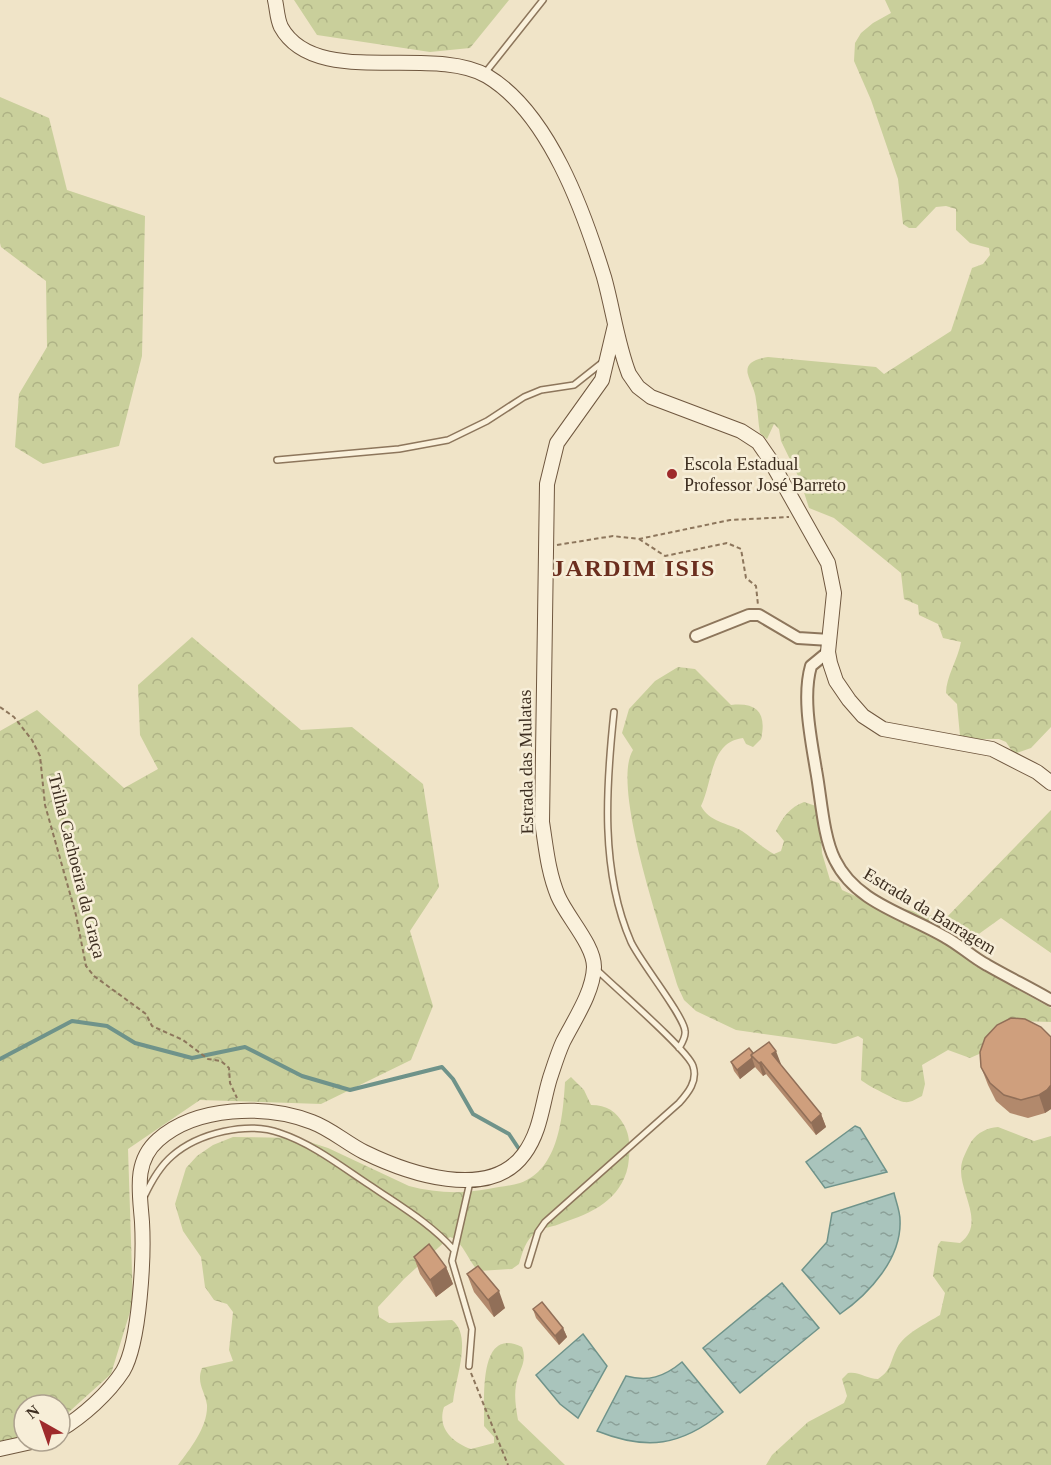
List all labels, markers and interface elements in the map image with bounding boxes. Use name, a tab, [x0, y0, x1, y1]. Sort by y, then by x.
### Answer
place label: Escola Estadual Professor José Barreto	[684, 454, 846, 495]
marker: Escola Estadual Professor José Barreto	[665, 467, 679, 481]
district label: JARDIM ISIS	[552, 555, 716, 581]
street label: Estrada das Mulatas	[515, 689, 537, 835]
street label: Trilha Cachoeira da Graça	[44, 772, 110, 960]
street label: Estrada da Barragem	[860, 864, 1000, 958]
north arrow	[12, 1393, 72, 1453]
text: N	[23, 1401, 43, 1422]

